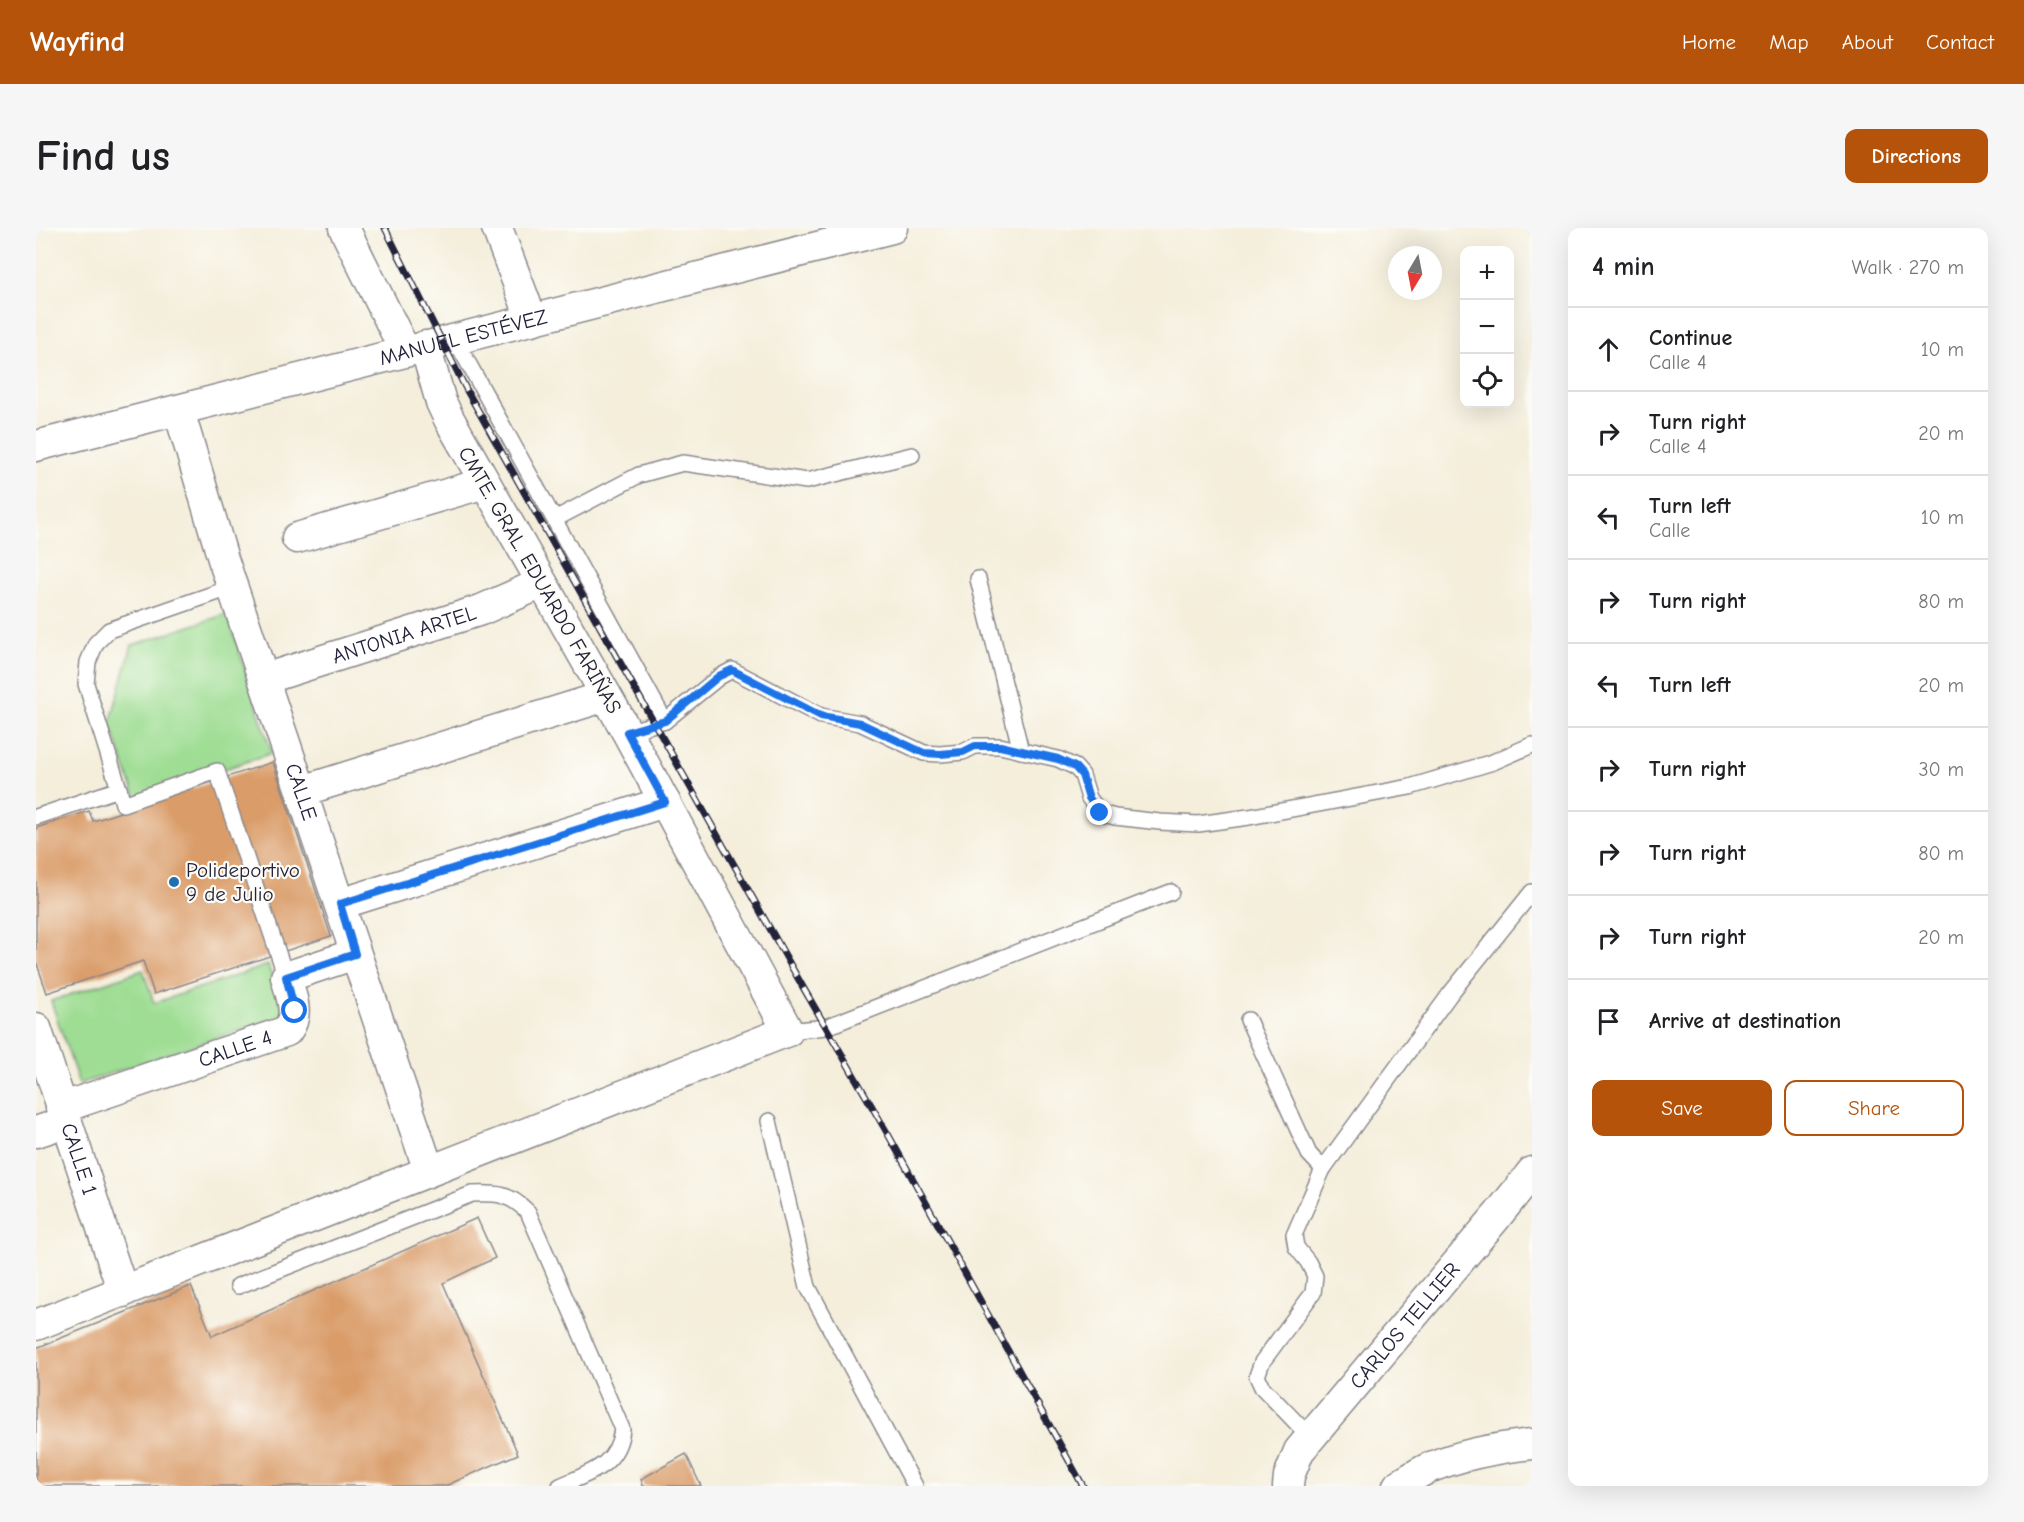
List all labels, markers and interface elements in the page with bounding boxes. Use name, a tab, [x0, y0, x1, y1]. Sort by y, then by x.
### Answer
text: Wayfind	[30, 26, 125, 58]
text: Home	[1682, 30, 1736, 54]
text: Map	[1769, 30, 1809, 54]
text: About	[1842, 30, 1893, 54]
text: Contact	[1926, 30, 1994, 54]
button: Directions	[1845, 129, 1988, 183]
text: Find us	[36, 132, 170, 181]
north arrow	[1388, 246, 1442, 300]
map controls	[1460, 246, 1514, 408]
button: +	[1460, 246, 1514, 300]
text: 4 min	[1592, 252, 1655, 282]
text: Walk · 270 m	[1851, 256, 1964, 279]
button: −	[1460, 300, 1514, 354]
street label: MANUEL ESTÉVEZ	[377, 304, 550, 370]
text: Continue	[1649, 325, 1732, 351]
icon: ahead	[1592, 333, 1625, 366]
text: 10 m	[1921, 338, 1964, 361]
text: Calle 4	[1649, 351, 1707, 374]
button: locate	[1460, 354, 1514, 408]
text: Turn right	[1649, 409, 1746, 435]
icon: right	[1592, 417, 1625, 450]
text: 20 m	[1918, 422, 1964, 445]
text: Calle 4	[1649, 435, 1707, 458]
street label: CMTE. GRAL. EDUARDO FARIÑAS	[453, 442, 627, 718]
text: Turn left	[1649, 493, 1731, 519]
icon: left	[1592, 501, 1625, 534]
text: 10 m	[1921, 506, 1964, 529]
text: Calle	[1649, 519, 1690, 542]
icon: right	[1592, 585, 1625, 618]
text: Turn right	[1649, 588, 1746, 614]
text: 80 m	[1918, 590, 1964, 613]
street label: ANTONIA ARTEL	[329, 600, 479, 669]
icon: left	[1592, 669, 1625, 702]
text: Turn left	[1649, 672, 1731, 698]
text: 20 m	[1918, 674, 1964, 697]
icon: right	[1592, 753, 1625, 786]
text: Turn right	[1649, 756, 1746, 782]
text: 30 m	[1918, 758, 1964, 781]
street label: CALLE	[281, 760, 322, 823]
route end	[1086, 799, 1112, 825]
icon: right	[1592, 837, 1625, 870]
text: Turn right	[1649, 840, 1746, 866]
text: 80 m	[1918, 842, 1964, 865]
place label: Polideportivo 9 de Julio	[186, 858, 300, 906]
marker: Polideportivo 9 de Julio	[167, 875, 181, 889]
icon: right	[1592, 921, 1625, 954]
text: Turn right	[1649, 924, 1746, 950]
text: 20 m	[1918, 926, 1964, 949]
route start	[281, 997, 307, 1023]
icon: arrive	[1592, 1005, 1625, 1038]
text: Arrive at destination	[1649, 1008, 1841, 1034]
street label: CALLE 4	[195, 1025, 275, 1072]
button: Save	[1592, 1080, 1772, 1136]
button: Share	[1784, 1080, 1964, 1136]
street label: CALLE 1	[56, 1120, 102, 1198]
street label: CARLOS TELLIER	[1345, 1258, 1465, 1394]

